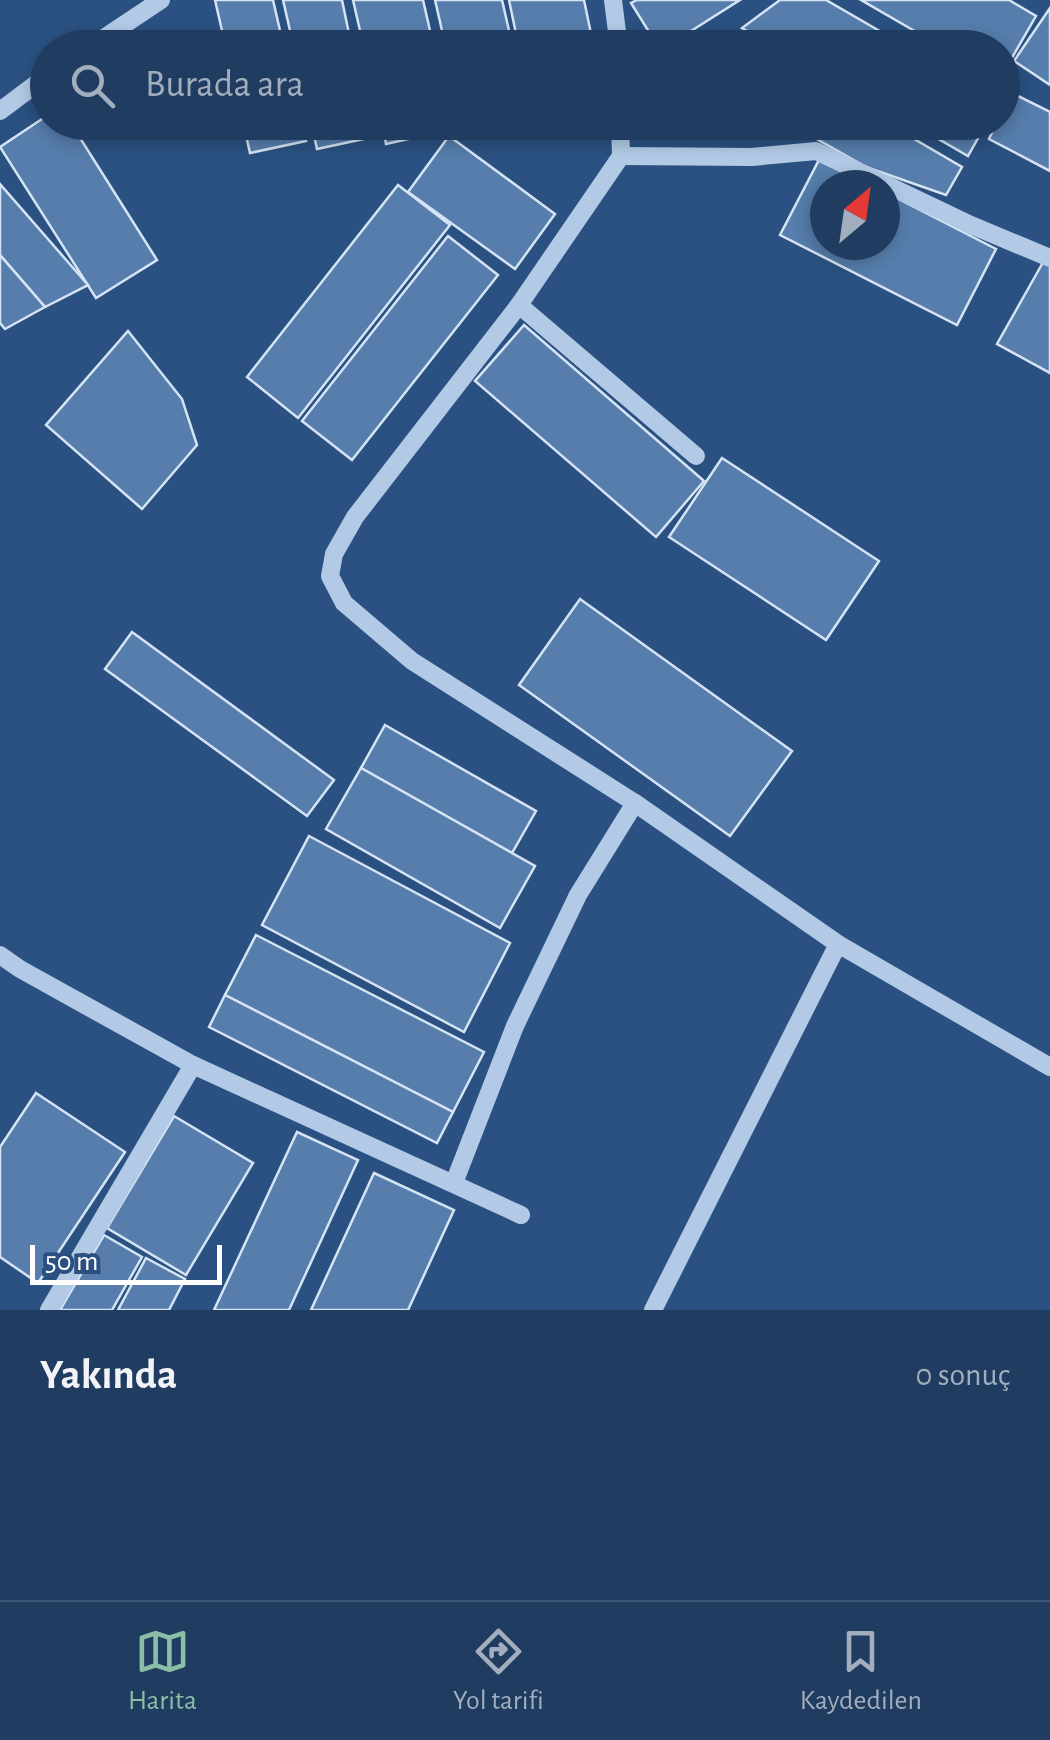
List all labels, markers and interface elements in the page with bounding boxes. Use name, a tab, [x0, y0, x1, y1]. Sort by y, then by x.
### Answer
search box	[30, 30, 1020, 140]
icon: search	[65, 58, 120, 113]
text: Burada ara	[145, 66, 304, 104]
north arrow	[810, 170, 900, 260]
scale bar	[30, 1240, 222, 1284]
text: 50 m	[45, 1248, 99, 1276]
text: Yakında	[40, 1354, 177, 1396]
text: 0 sonuç	[915, 1359, 1010, 1391]
tab: Harita	[128, 1624, 197, 1718]
tab: Yol tarifi	[453, 1624, 544, 1718]
tab: Kaydedilen	[800, 1624, 922, 1718]

